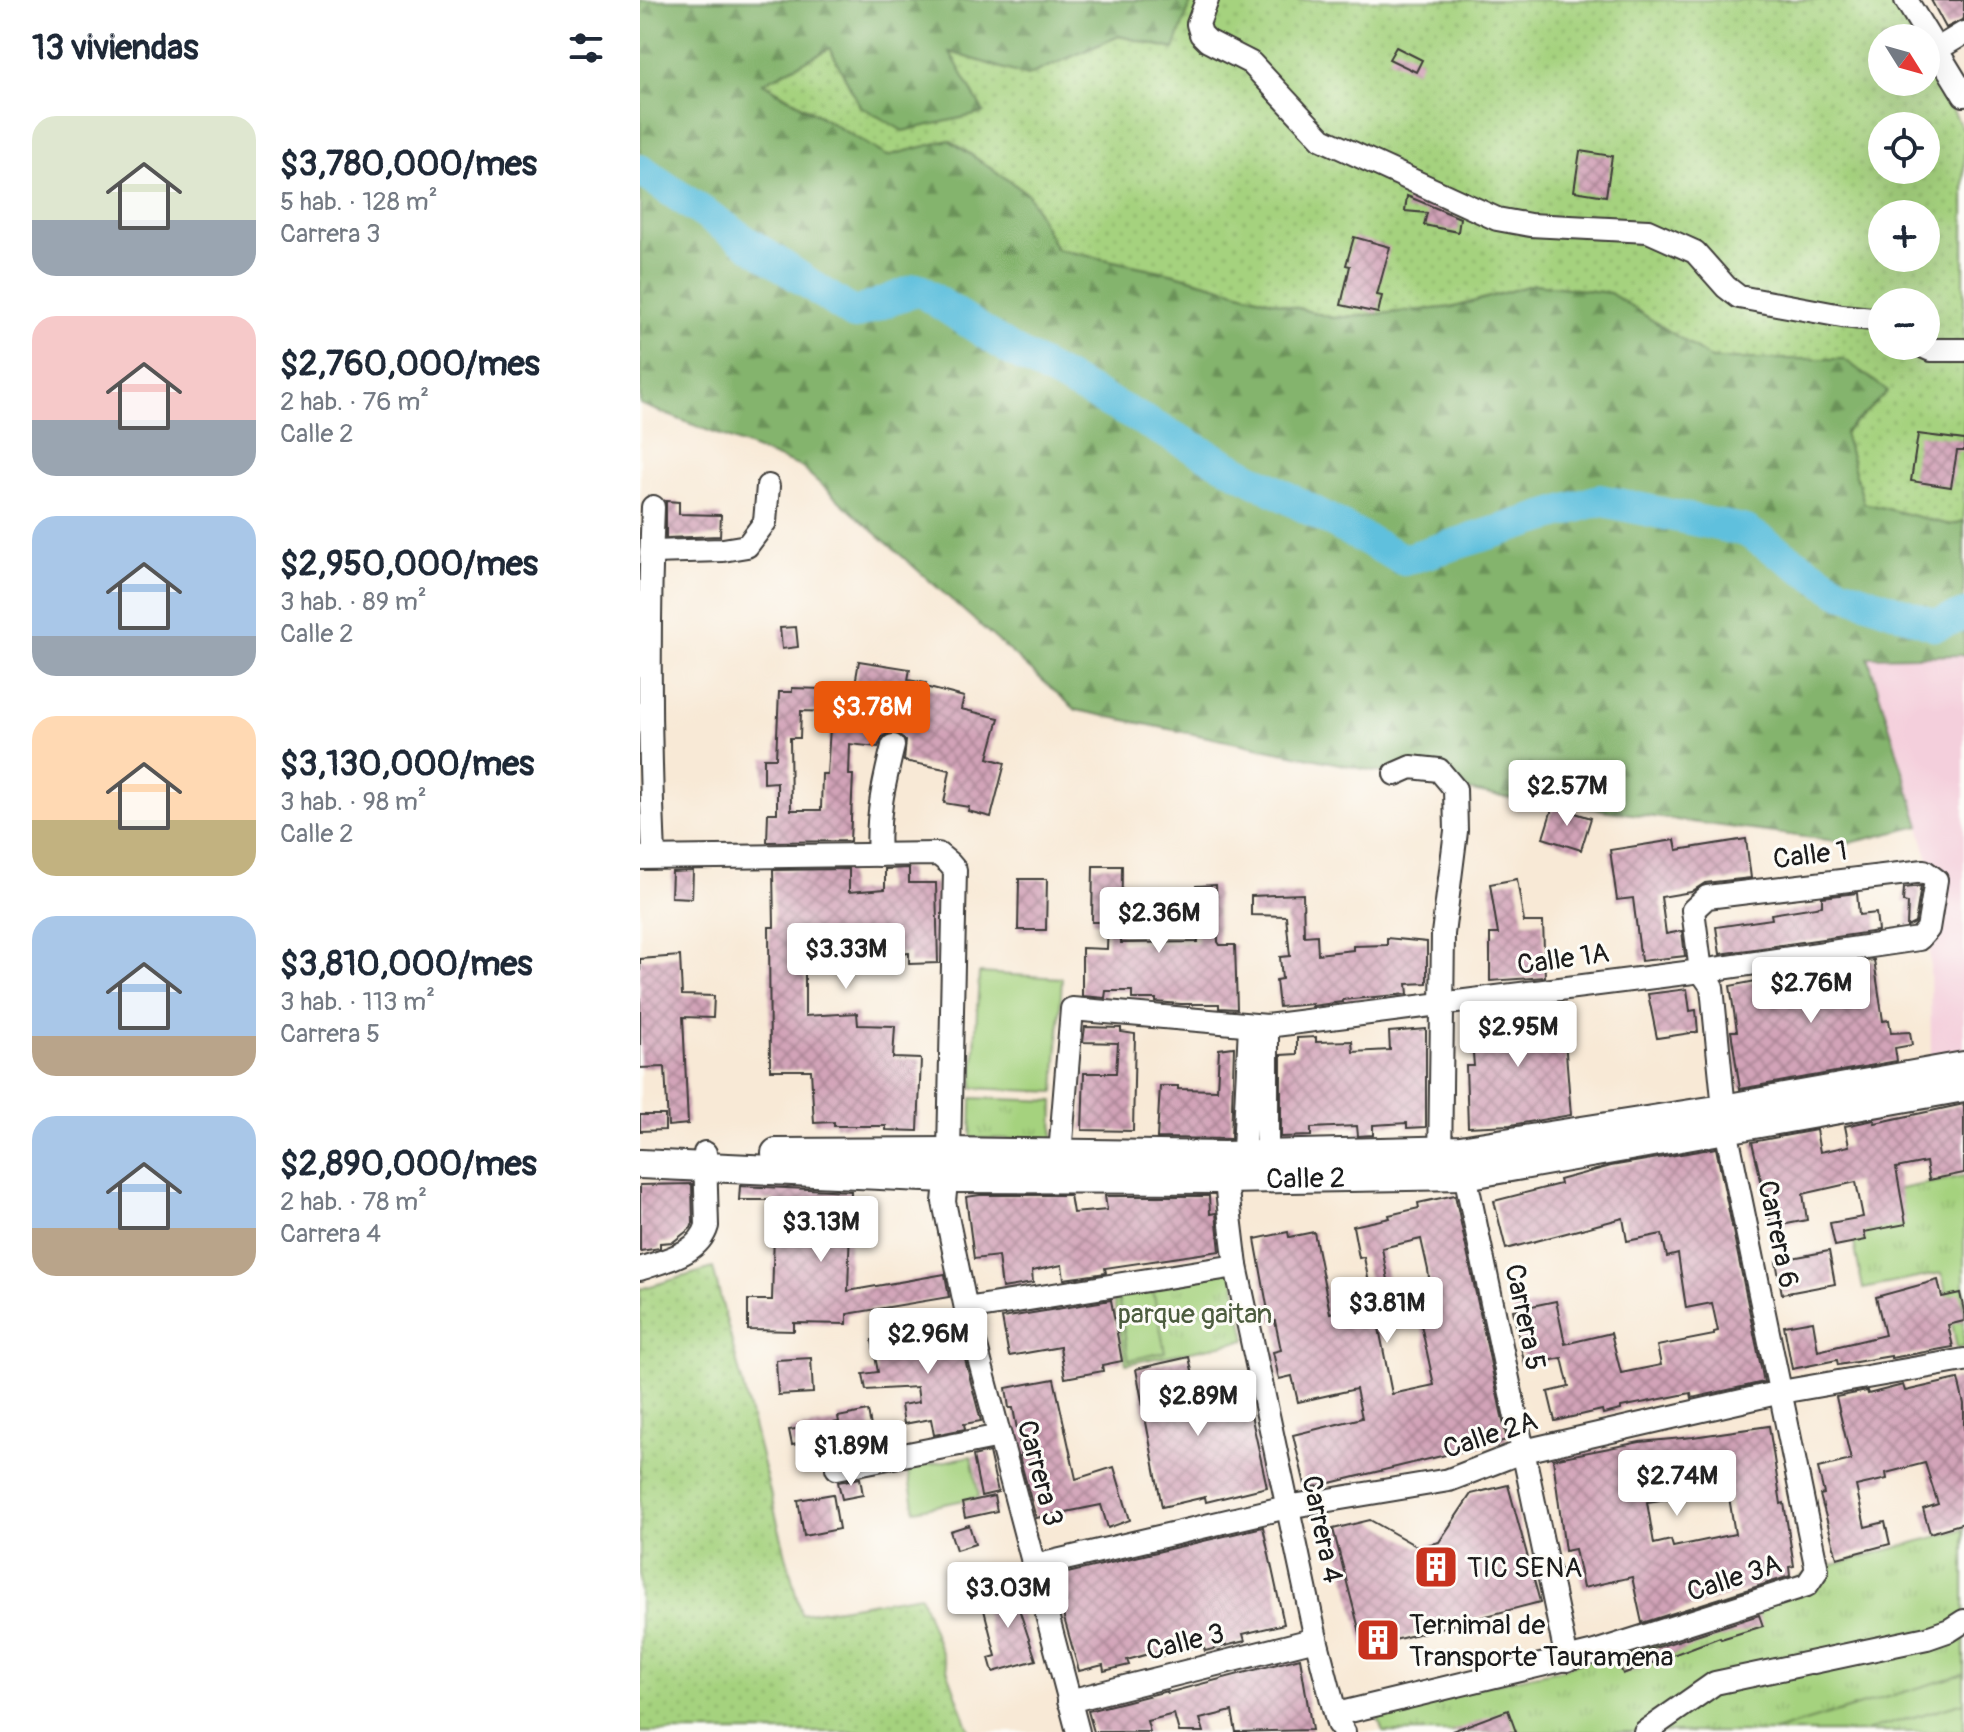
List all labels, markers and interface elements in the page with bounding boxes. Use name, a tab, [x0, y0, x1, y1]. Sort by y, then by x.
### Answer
north arrow	[1868, 24, 1940, 96]
map controls	[1868, 24, 1940, 360]
icon: filters	[564, 26, 608, 70]
text: 13 viviendas	[32, 27, 198, 70]
button: locate	[1868, 112, 1940, 184]
text: $3,780,000/mes	[280, 143, 537, 186]
icon: home	[96, 148, 192, 244]
text: 5 hab. · 128 m²	[280, 186, 438, 218]
button: +	[1868, 200, 1940, 272]
text: Carrera 3	[280, 218, 381, 250]
button: −	[1868, 288, 1940, 360]
text: $2,760,000/mes	[280, 343, 540, 386]
icon: home	[96, 348, 192, 444]
text: 2 hab. · 76 m²	[280, 386, 429, 418]
text: Calle 2	[280, 418, 354, 450]
text: $2,950,000/mes	[280, 543, 538, 586]
icon: home	[96, 548, 192, 644]
text: 3 hab. · 89 m²	[280, 586, 427, 618]
text: Calle 2	[280, 618, 354, 650]
pin: $3.78M	[807, 681, 937, 749]
text: $3.78M	[832, 691, 912, 723]
text: $3,130,000/mes	[280, 743, 534, 786]
icon: home	[96, 748, 192, 844]
pin: $2.57M	[1502, 760, 1632, 828]
text: $2.57M	[1527, 770, 1607, 802]
text: 3 hab. · 98 m²	[280, 786, 427, 818]
text: Calle 2	[280, 818, 354, 850]
street label: Calle 1	[1771, 834, 1849, 877]
pin: $2.36M	[1094, 887, 1224, 955]
text: $2.36M	[1118, 897, 1200, 929]
pin: $3.33M	[781, 923, 911, 991]
text: $3.33M	[805, 933, 887, 965]
street label: Calle 1A	[1515, 936, 1612, 983]
text: $3,810,000/mes	[280, 943, 532, 986]
icon: home	[96, 948, 192, 1044]
pin: $2.76M	[1746, 957, 1876, 1025]
text: $2.76M	[1770, 967, 1852, 999]
text: 3 hab. · 113 m²	[280, 986, 435, 1018]
pin: $2.95M	[1453, 1001, 1583, 1069]
text: $2.95M	[1478, 1011, 1558, 1043]
text: Carrera 5	[280, 1018, 380, 1050]
text: $2,890,000/mes	[280, 1143, 537, 1186]
icon: home	[96, 1148, 192, 1244]
street label: Calle 2	[1266, 1161, 1346, 1197]
street label: Carrera 6	[1749, 1177, 1806, 1291]
text: 2 hab. · 78 m²	[280, 1186, 427, 1218]
pin: $3.13M	[756, 1196, 886, 1264]
text: $3.13M	[782, 1206, 860, 1238]
text: Carrera 4	[280, 1218, 381, 1250]
street label: Carrera 5	[1496, 1261, 1553, 1374]
pin: $3.81M	[1322, 1277, 1452, 1345]
text: $3.81M	[1349, 1287, 1425, 1319]
park label: parque gaitan	[1118, 1297, 1272, 1332]
pin: $2.96M	[863, 1308, 993, 1376]
text: $2.96M	[887, 1318, 969, 1350]
pin: $2.89M	[1133, 1370, 1263, 1438]
text: $2.89M	[1158, 1380, 1238, 1412]
street label: Calle 2A	[1439, 1404, 1542, 1467]
street label: Carrera 3	[1009, 1417, 1070, 1530]
pin: $1.89M	[786, 1420, 916, 1488]
text: $1.89M	[813, 1430, 889, 1462]
pin: $2.74M	[1612, 1450, 1742, 1518]
text: $2.74M	[1636, 1460, 1718, 1492]
street label: Carrera 4	[1293, 1472, 1350, 1586]
building icon: TIC SENA	[1412, 1543, 1460, 1591]
street label: Calle 3A	[1683, 1547, 1786, 1610]
place label: TIC SENA	[1467, 1551, 1582, 1586]
pin: $3.03M	[943, 1562, 1073, 1630]
text: $3.03M	[965, 1572, 1051, 1604]
place label: Ternimal de Transporte Tauramena	[1409, 1608, 1674, 1675]
street label: Calle 3	[1143, 1616, 1228, 1669]
building icon: Ternimal de Transporte Tauramena	[1354, 1616, 1402, 1664]

